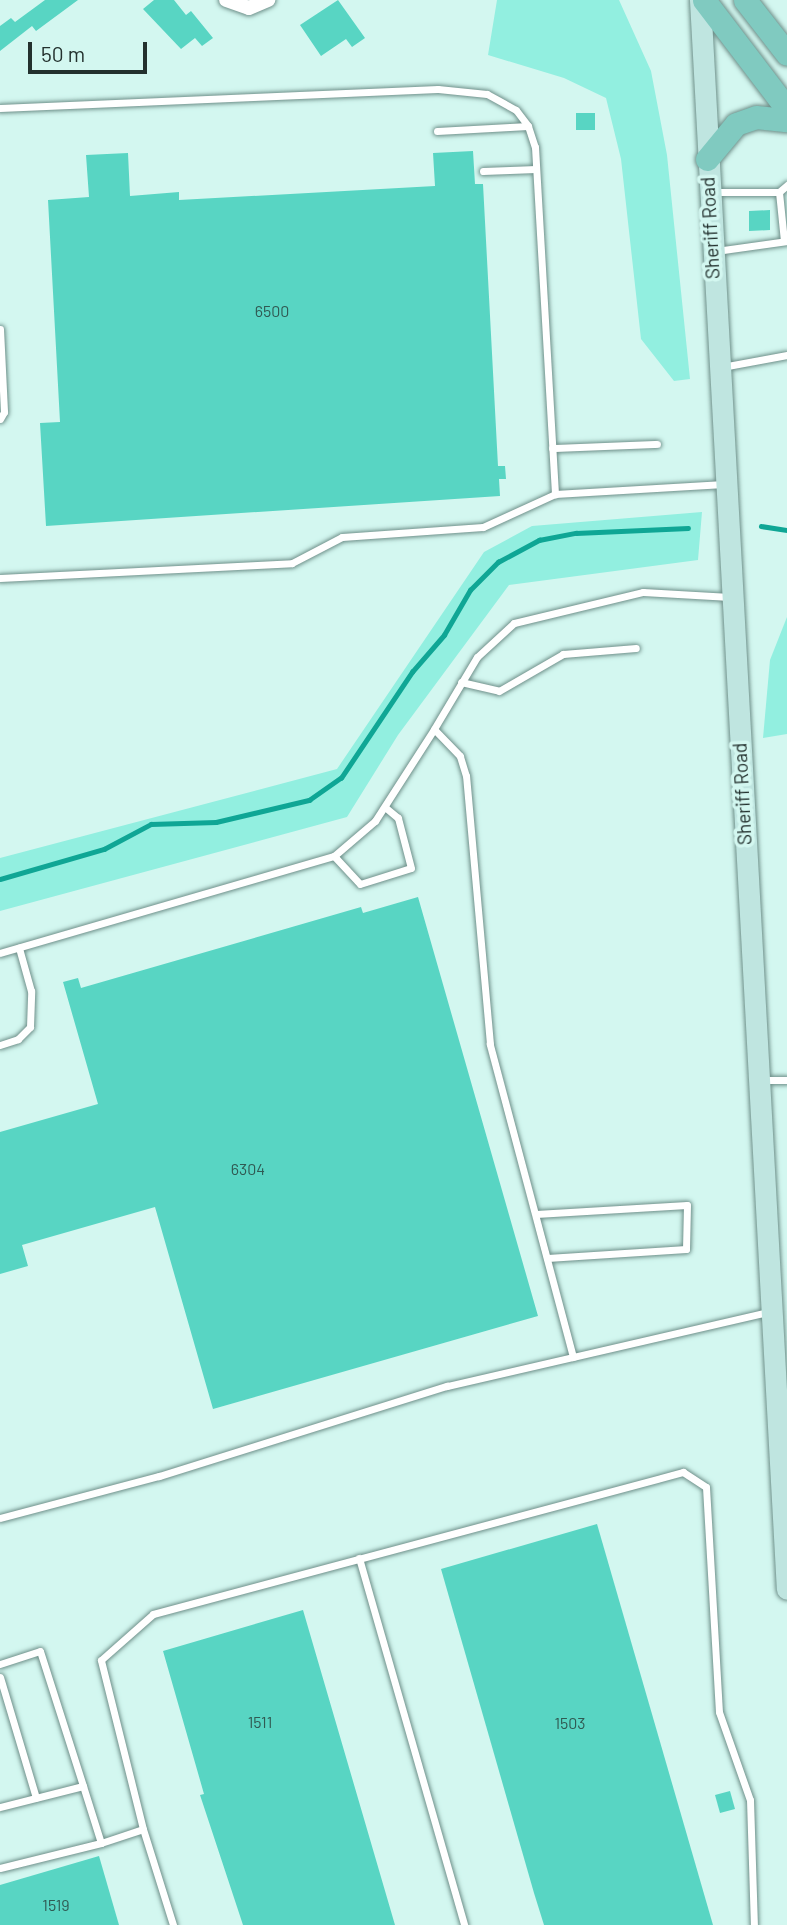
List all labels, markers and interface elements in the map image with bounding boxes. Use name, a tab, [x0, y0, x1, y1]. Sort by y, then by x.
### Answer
scale bar	[32, 28, 150, 72]
text: 50 m	[41, 41, 85, 66]
street label: Sheriff Road	[696, 176, 724, 280]
house number: 6500	[255, 301, 289, 321]
street label: Sheriff Road	[728, 742, 756, 846]
house number: 6304	[231, 1159, 265, 1179]
house number: 1511	[248, 1712, 272, 1732]
house number: 1503	[554, 1713, 586, 1733]
house number: 1519	[42, 1895, 70, 1915]

